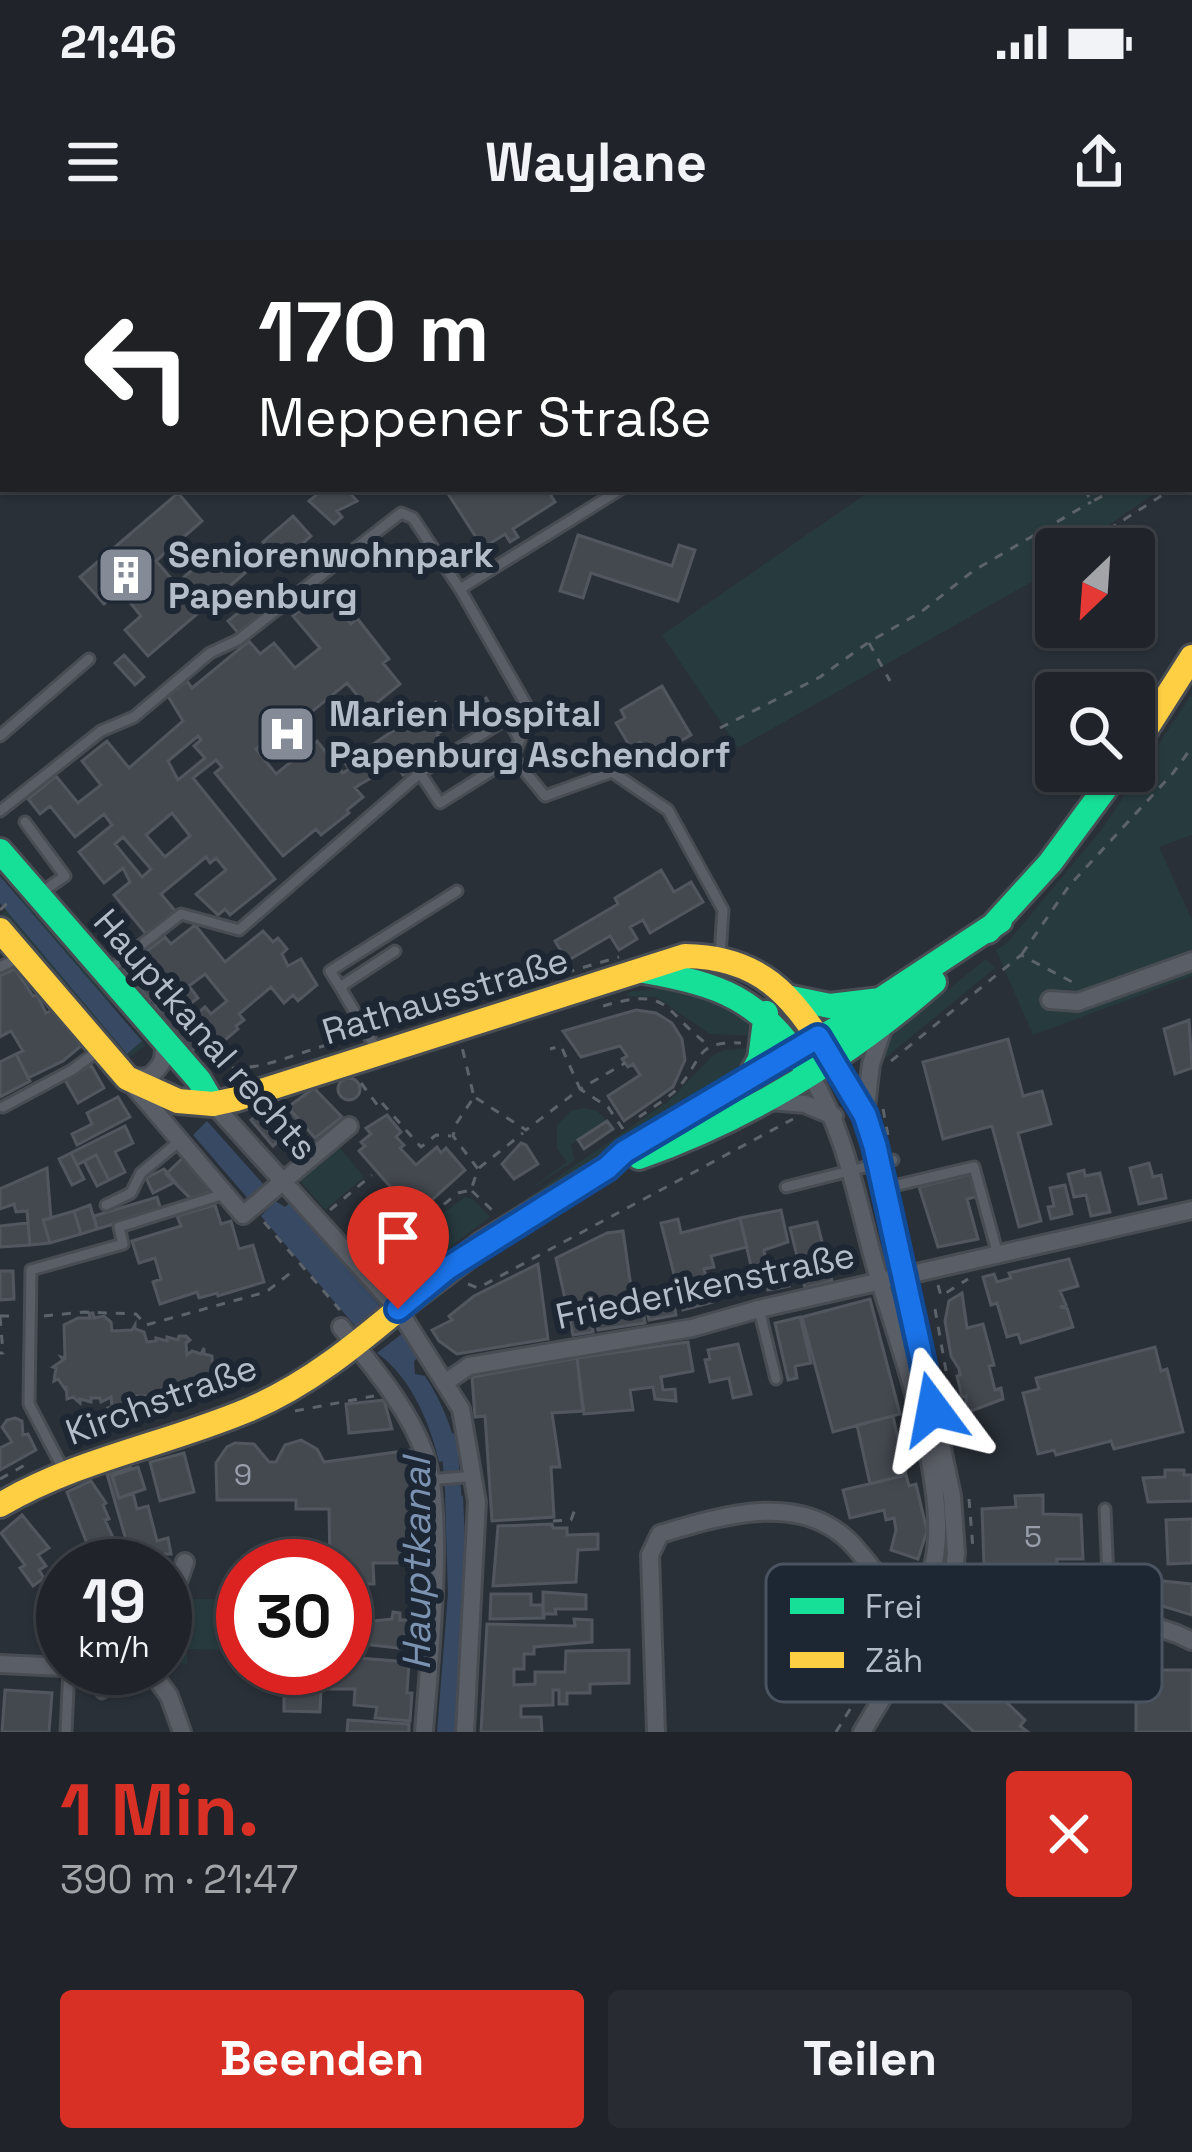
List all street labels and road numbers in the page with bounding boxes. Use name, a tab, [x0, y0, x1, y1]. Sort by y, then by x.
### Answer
street label: Hauptkanal rechts	[83, 899, 327, 1170]
street label: Rathausstraße	[317, 937, 574, 1055]
street label: Friederikenstraße	[551, 1232, 859, 1340]
street label: Kirchstraße	[59, 1344, 263, 1456]

